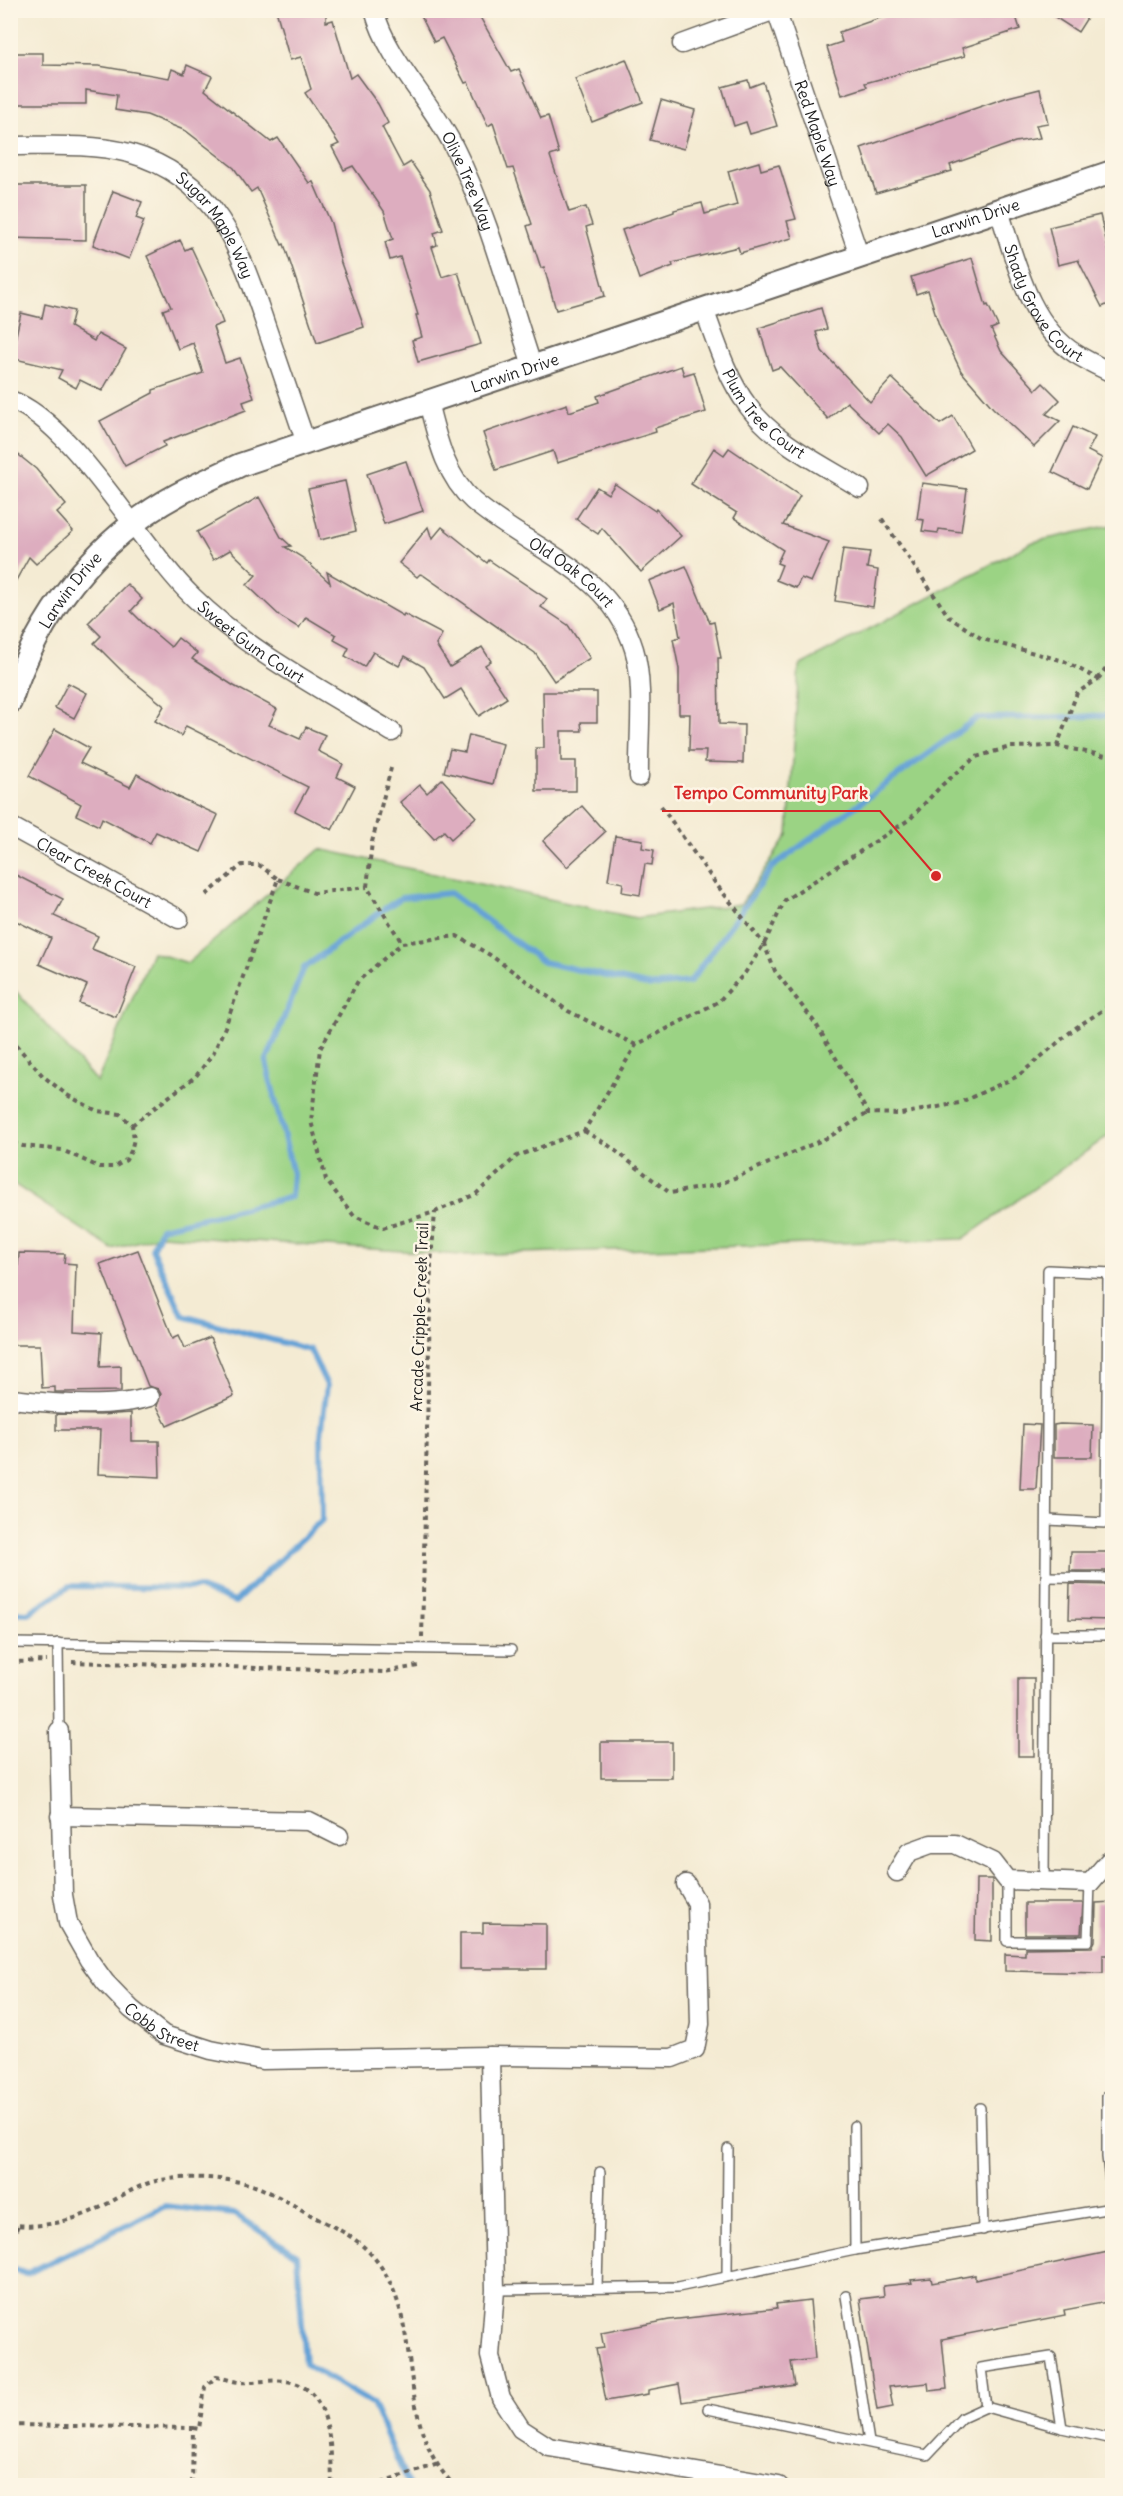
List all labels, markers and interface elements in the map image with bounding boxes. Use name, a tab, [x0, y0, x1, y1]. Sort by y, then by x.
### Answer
street label: Red Maple Way	[790, 77, 845, 189]
street label: Olive Tree Way	[437, 128, 498, 233]
street label: Sugar Maple Way	[172, 167, 258, 281]
street label: Larwin Drive	[929, 194, 1022, 242]
street label: Shady Grove Court	[1000, 242, 1087, 366]
street label: Larwin Drive	[468, 349, 561, 397]
street label: Plum Tree Court	[718, 366, 809, 463]
street label: Old Oak Court	[525, 532, 619, 611]
street label: Larwin Drive	[35, 547, 106, 632]
street label: Sweet Gum Court	[194, 597, 309, 688]
callout: Tempo Community Park	[662, 775, 880, 811]
text: Tempo Community Park	[674, 781, 868, 804]
street label: Clear Creek Court	[33, 833, 156, 912]
street label: Arcade Cripple-Creek Trail	[406, 1222, 432, 1412]
street label: Cobb Street	[120, 1998, 202, 2056]

